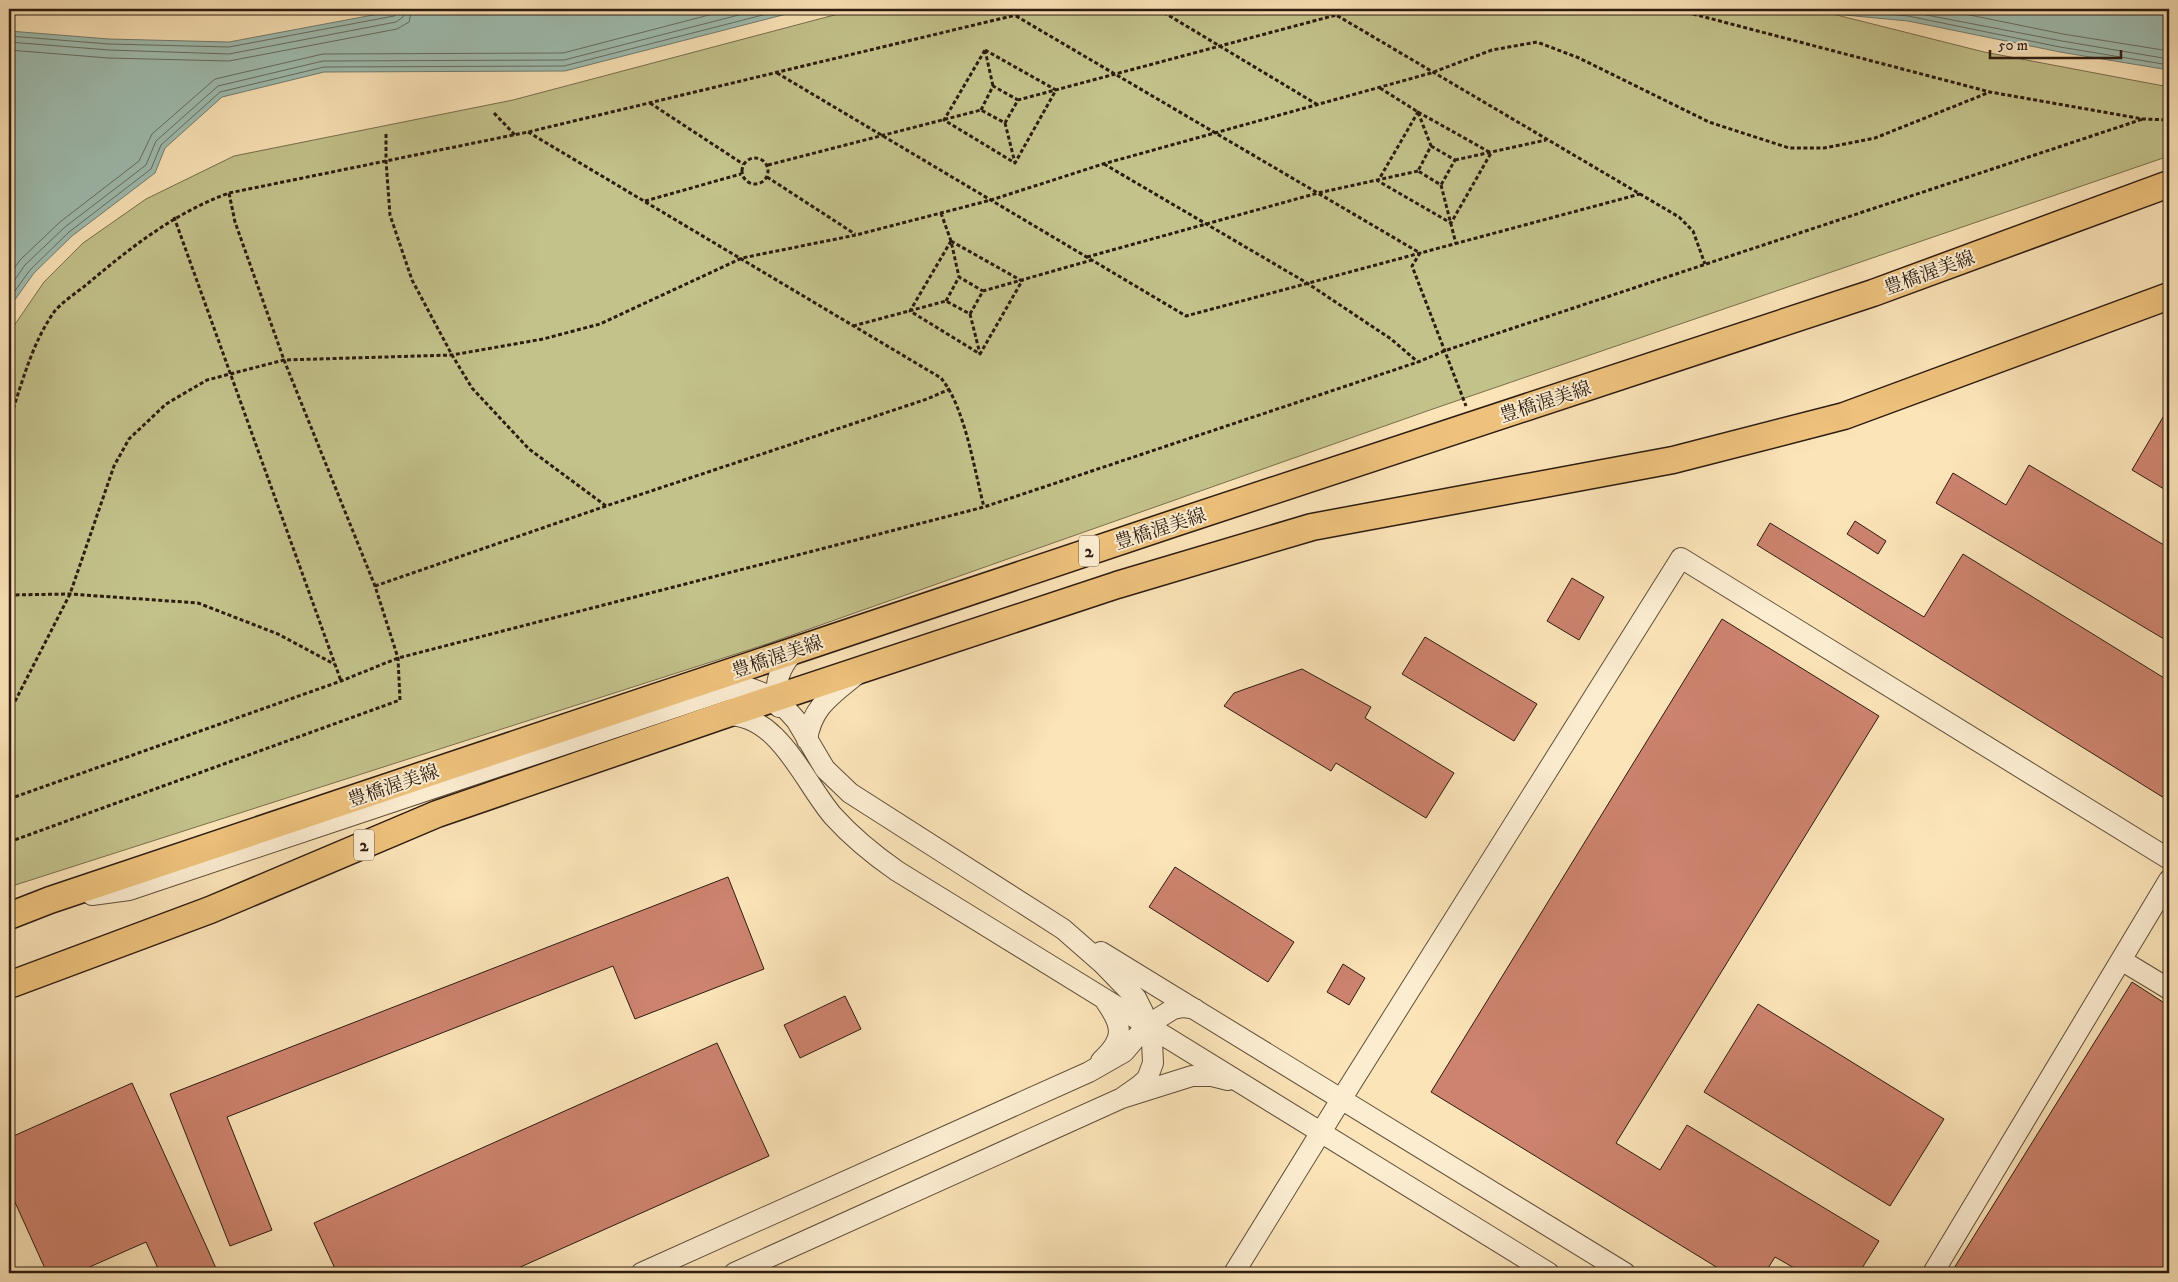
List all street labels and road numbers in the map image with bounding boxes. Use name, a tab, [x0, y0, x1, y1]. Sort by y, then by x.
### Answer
street label: 豊橋渥美線	[1881, 246, 1978, 300]
street label: 豊橋渥美線	[1497, 377, 1594, 428]
street label: 豊橋渥美線	[1112, 504, 1209, 555]
road number: 2	[1079, 536, 1099, 566]
street label: 豊橋渥美線	[729, 631, 826, 684]
street label: 豊橋渥美線	[345, 760, 442, 813]
road number: 2	[354, 830, 374, 860]

